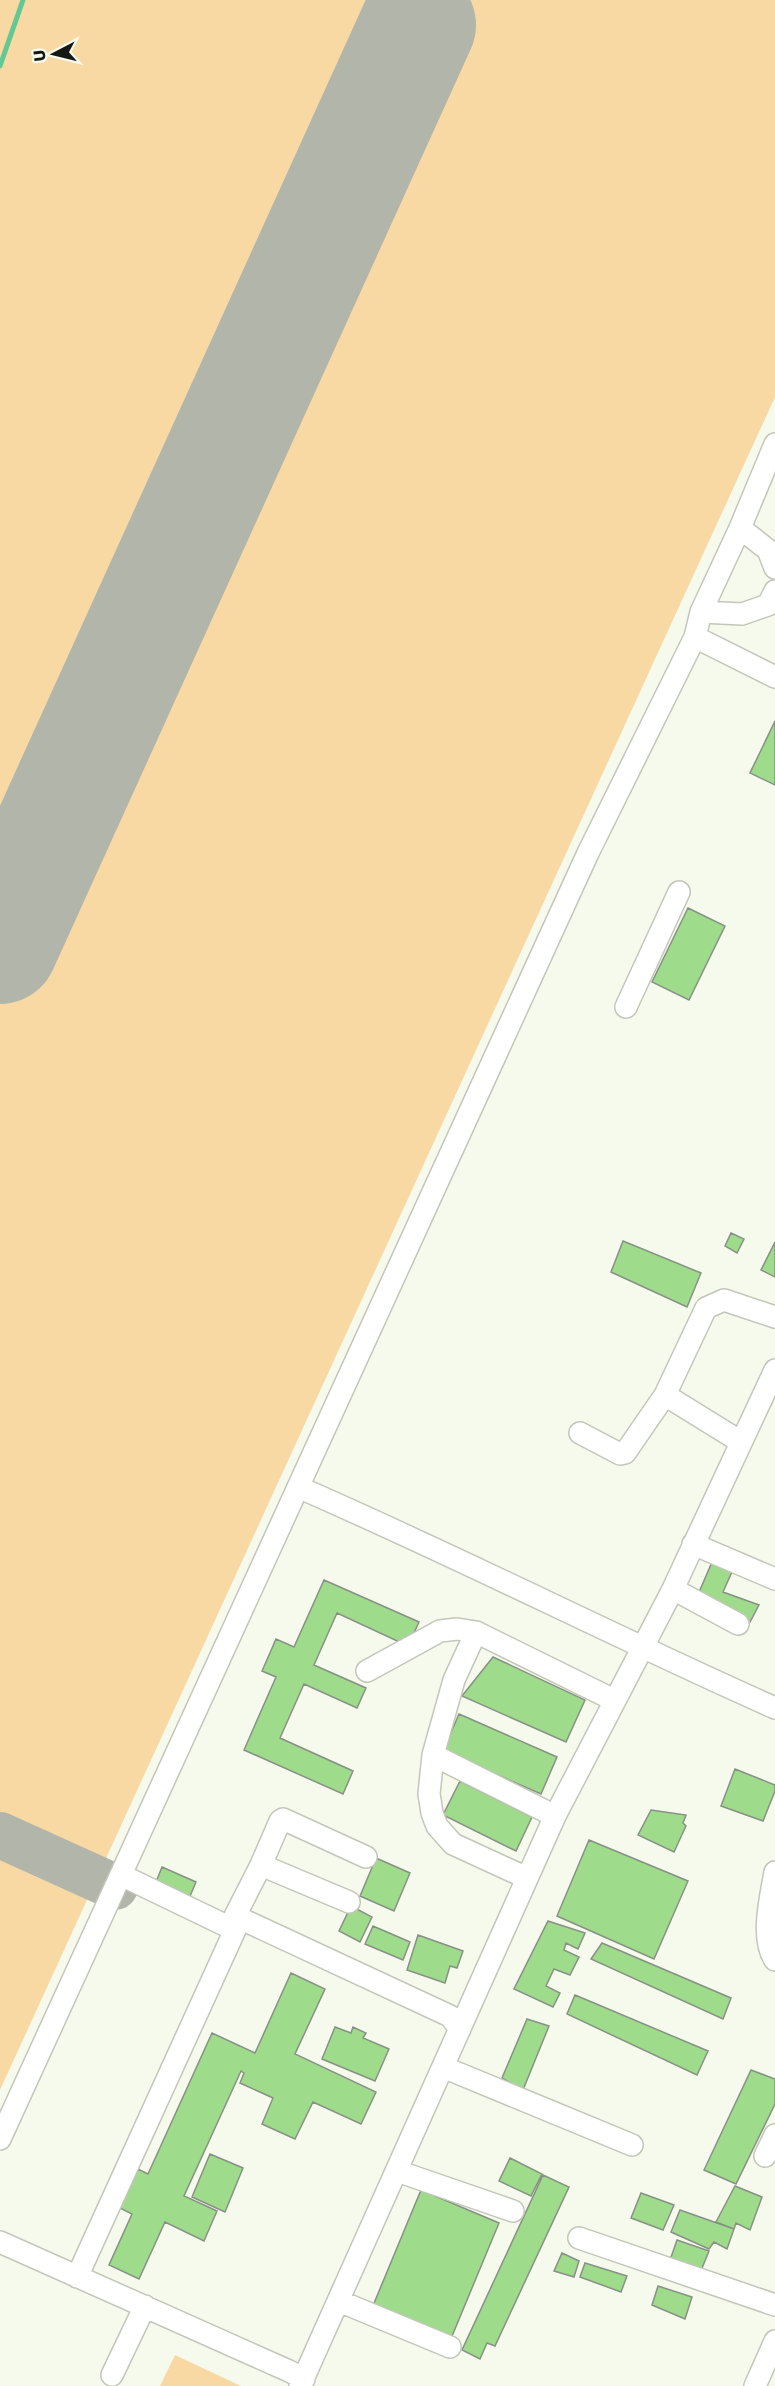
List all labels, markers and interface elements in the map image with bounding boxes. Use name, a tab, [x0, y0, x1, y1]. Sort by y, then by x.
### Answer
north arrow	[24, 24, 84, 84]
text: U	[29, 49, 50, 63]

